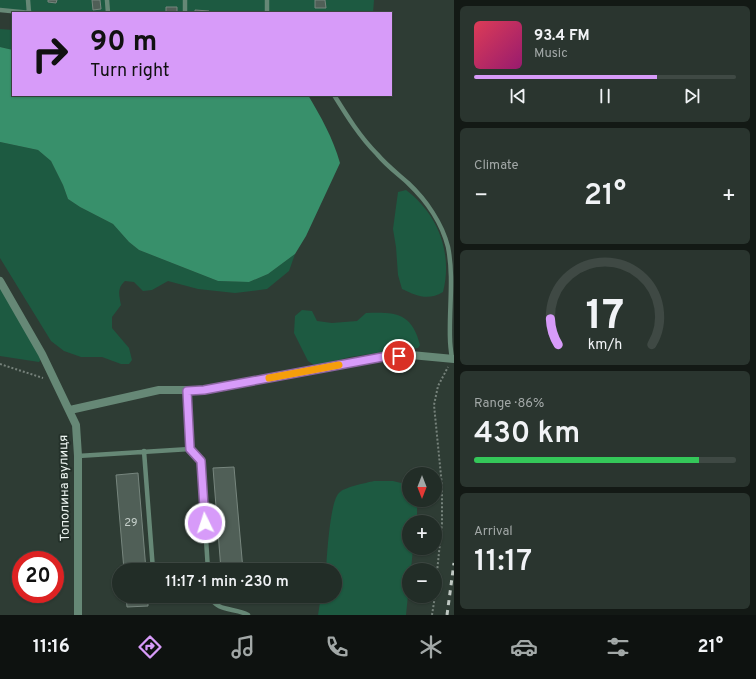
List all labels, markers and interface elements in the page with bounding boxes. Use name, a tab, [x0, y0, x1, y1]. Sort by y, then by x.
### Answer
text: 90 m	[90, 25, 157, 61]
text: 93.4 FM	[534, 27, 590, 46]
icon: right	[24, 28, 76, 80]
text: Music	[534, 46, 568, 62]
text: Turn right	[90, 60, 170, 83]
icon: previous	[507, 85, 529, 107]
icon: pause	[594, 85, 616, 107]
icon: next	[681, 85, 703, 107]
text: Climate	[474, 158, 519, 174]
text: 21°	[584, 178, 626, 215]
text: −	[474, 183, 488, 210]
text: +	[722, 183, 736, 210]
text: 17	[586, 291, 624, 344]
text: km/h	[588, 336, 622, 354]
pin	[382, 339, 416, 373]
icon: arrive	[388, 345, 410, 367]
text: Range · 86%	[474, 396, 544, 412]
text: 430 km	[474, 416, 580, 453]
street label: Тополина вулиця	[56, 434, 74, 542]
north arrow	[402, 467, 442, 507]
map controls	[402, 467, 442, 603]
position arrow	[184, 502, 226, 544]
button: +	[402, 515, 442, 555]
house number: 29	[124, 516, 138, 530]
text: Arrival	[474, 524, 513, 540]
text: 11:17	[474, 544, 532, 581]
speed limit sign: 20	[12, 551, 64, 603]
button: −	[402, 563, 442, 603]
text: 11:17 · 1 min · 230 m	[165, 573, 289, 592]
icon: directions	[136, 633, 164, 661]
icon: music	[229, 633, 257, 661]
icon: phone	[323, 633, 351, 661]
icon: climate	[417, 633, 445, 661]
icon: car	[510, 633, 538, 661]
icon: filters	[604, 633, 632, 661]
text: 11:16	[33, 636, 70, 659]
text: 21°	[697, 636, 723, 659]

